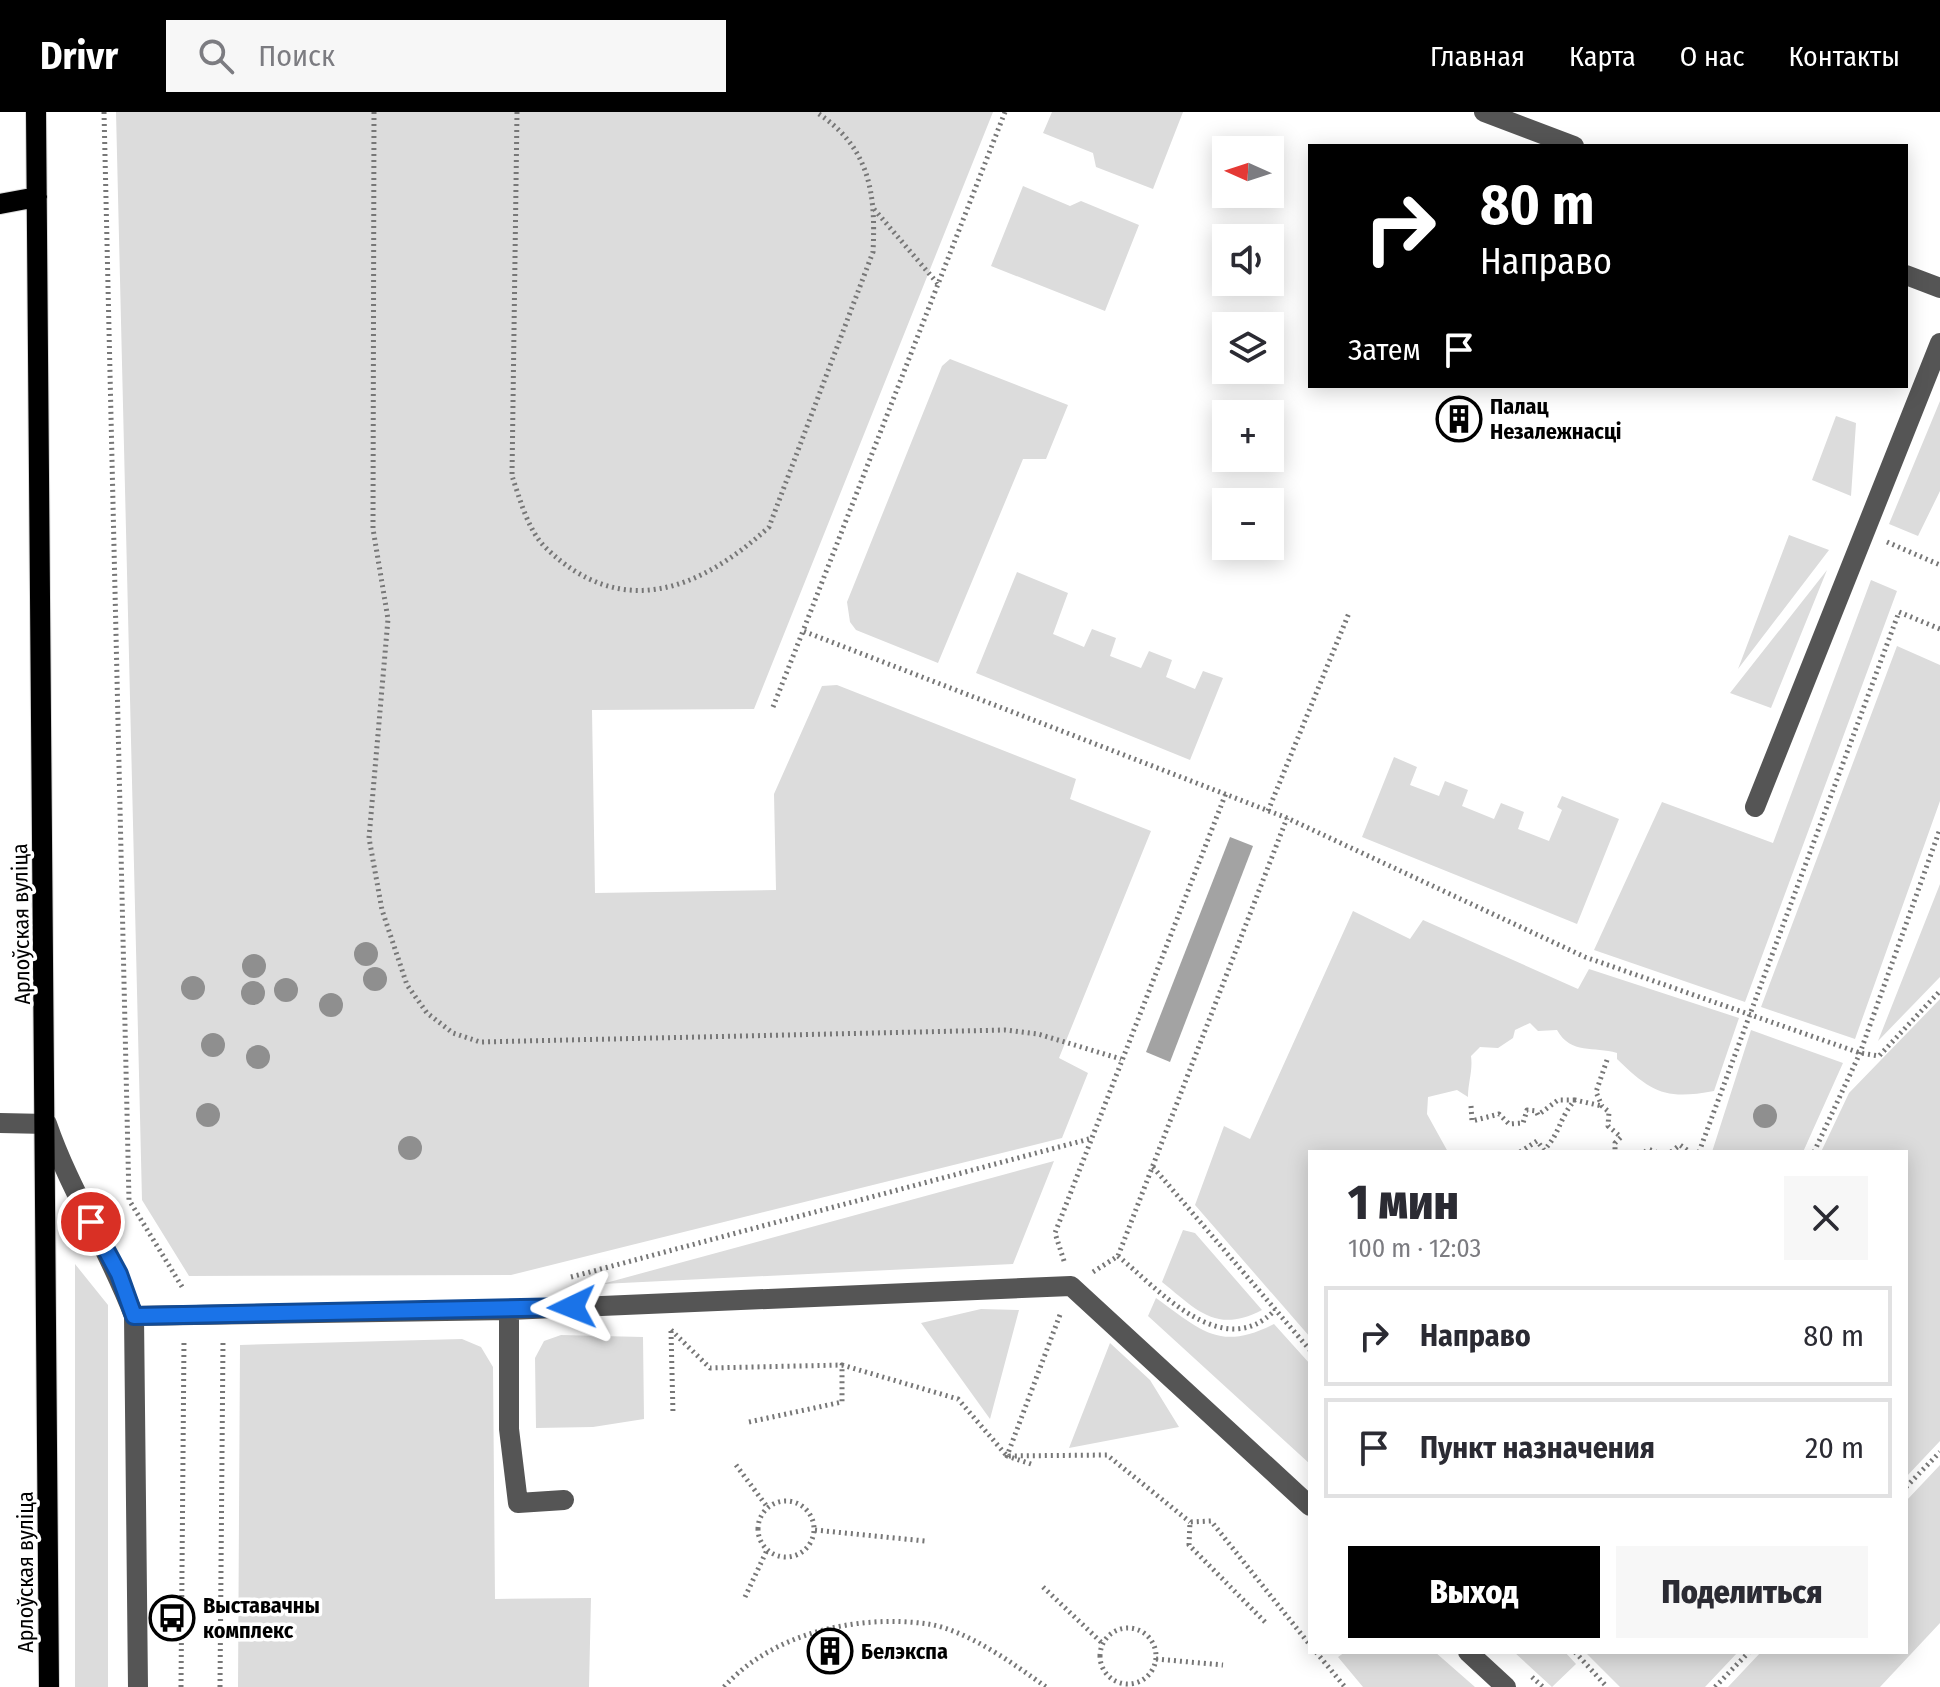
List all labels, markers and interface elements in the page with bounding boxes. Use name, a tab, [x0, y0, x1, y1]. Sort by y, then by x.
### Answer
search box	[166, 20, 726, 92]
text: Drivr	[40, 33, 118, 79]
icon: search	[194, 34, 238, 78]
text: Поиск	[258, 38, 335, 74]
text: Главная	[1430, 40, 1525, 73]
text: Карта	[1569, 40, 1636, 73]
text: О нас	[1680, 40, 1745, 73]
text: Контакты	[1789, 40, 1900, 73]
north arrow	[1212, 136, 1284, 208]
map controls	[1212, 136, 1284, 560]
text: 80 m	[1480, 172, 1595, 239]
icon: right	[1348, 176, 1452, 280]
button: sound	[1212, 224, 1284, 296]
text: Направо	[1480, 240, 1612, 284]
button: layers	[1212, 312, 1284, 384]
icon: arrive	[1437, 328, 1481, 372]
text: Затем	[1348, 332, 1421, 368]
place label: Палац Незалежнасці	[1490, 393, 1622, 445]
building icon: Палац Незалежнасці	[1435, 395, 1483, 443]
button: +	[1212, 400, 1284, 472]
button: −	[1212, 488, 1284, 560]
street label: Арлоўская вуліца	[6, 843, 36, 1005]
text: 1 мин	[1348, 1174, 1459, 1232]
button: close	[1784, 1176, 1868, 1260]
pin	[57, 1188, 125, 1256]
icon: arrive	[69, 1200, 113, 1244]
text: 100 m · 12:03	[1348, 1233, 1481, 1264]
position arrow	[530, 1265, 614, 1349]
icon: right	[1352, 1314, 1396, 1358]
text: Направо	[1420, 1318, 1531, 1354]
text: 80 m	[1803, 1318, 1864, 1354]
icon: arrive	[1352, 1426, 1396, 1470]
text: Пункт назначения	[1420, 1430, 1655, 1466]
text: 20 m	[1805, 1430, 1864, 1466]
street label: Арлоўская вуліца	[12, 1491, 39, 1653]
button: Выход	[1348, 1546, 1600, 1638]
button: Поделиться	[1616, 1546, 1868, 1638]
place label: Выставачны комплекс	[203, 1592, 320, 1644]
bus stop icon: Выставачны комплекс	[148, 1594, 196, 1642]
building icon: Белэкспа	[806, 1627, 854, 1675]
place label: Белэкспа	[861, 1638, 948, 1665]

